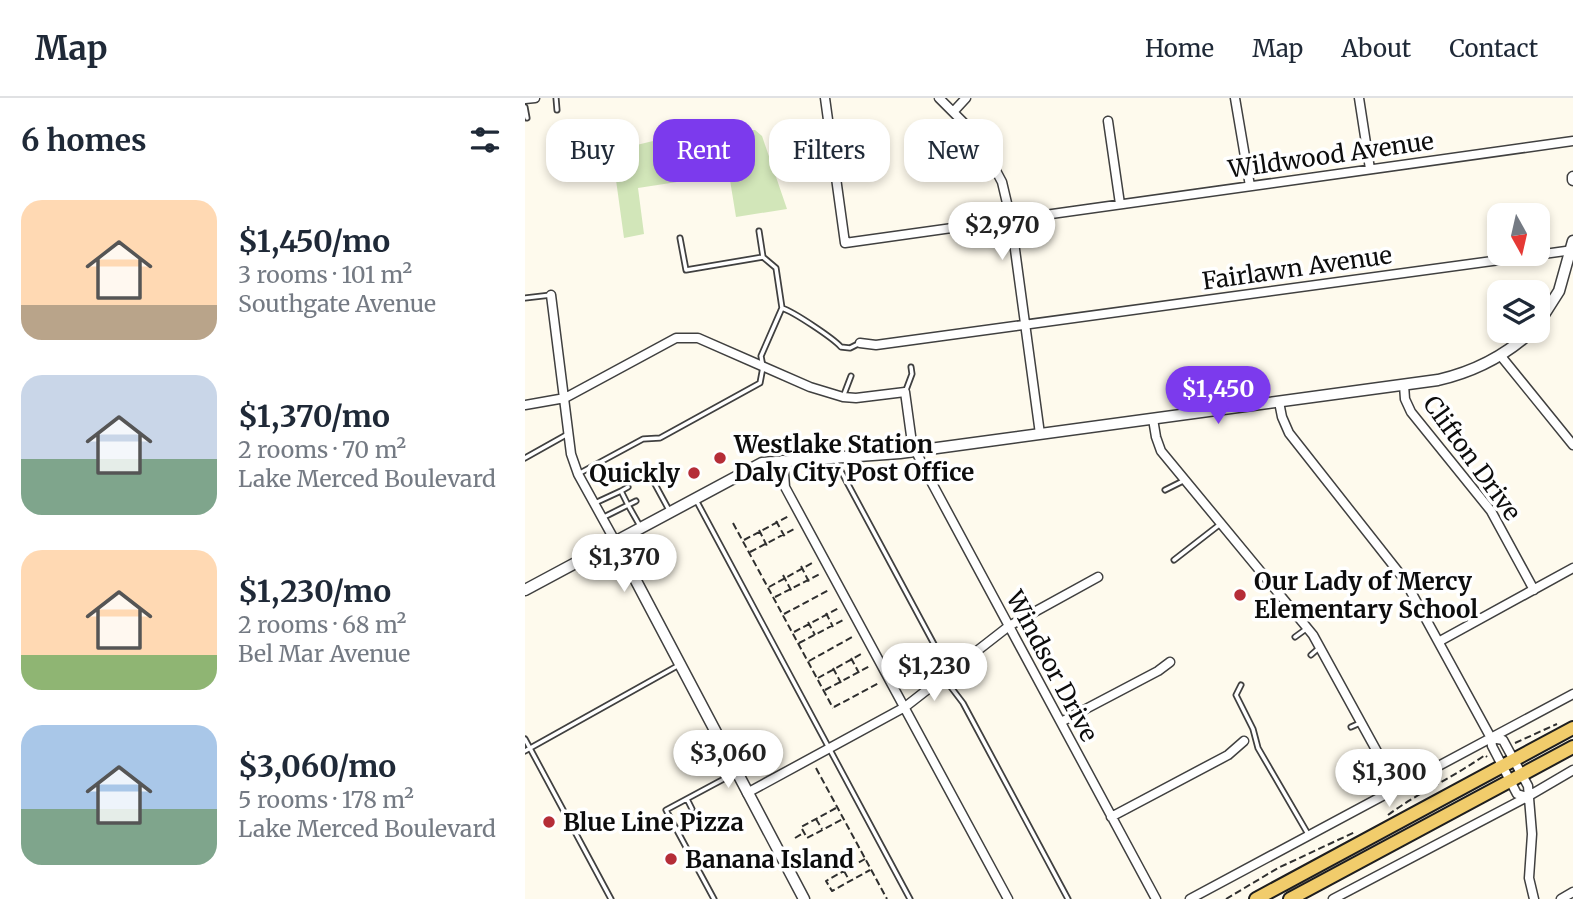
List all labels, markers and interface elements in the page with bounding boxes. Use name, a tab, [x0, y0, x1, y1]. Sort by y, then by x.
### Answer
text: Map	[35, 28, 108, 69]
text: Home	[1145, 33, 1214, 64]
text: Map	[1252, 33, 1303, 64]
text: About	[1341, 33, 1411, 64]
text: Contact	[1449, 33, 1538, 64]
chip: Buy	[546, 119, 639, 182]
chip: Rent	[653, 119, 755, 182]
chip: Filters	[769, 119, 890, 182]
chip: New	[904, 119, 1003, 182]
text: 6 homes	[21, 121, 146, 159]
icon: filters	[466, 121, 504, 159]
street label: Wildwood Avenue	[1225, 125, 1436, 185]
pin: $2,970	[945, 202, 1059, 262]
north arrow	[1487, 203, 1551, 266]
map controls	[1487, 203, 1550, 343]
text: $2,970	[964, 210, 1040, 239]
text: $1,450/mo	[238, 222, 390, 260]
icon: home	[77, 228, 161, 312]
street label: Fairlawn Avenue	[1200, 239, 1394, 297]
text: 3 rooms · 101 m²	[238, 260, 412, 289]
button: layers	[1487, 280, 1550, 343]
text: Southgate Avenue	[238, 289, 436, 318]
pin: $1,450	[1161, 366, 1275, 426]
text: $1,450	[1182, 374, 1254, 403]
street label: Clifton Drive	[1416, 389, 1528, 527]
text: $1,370/mo	[238, 397, 390, 435]
icon: home	[77, 403, 161, 487]
place label: Westlake Station Daly City Post Office	[733, 429, 974, 488]
text: 2 rooms · 70 m²	[238, 435, 406, 464]
marker: Westlake Station Daly City Post Office	[712, 450, 728, 466]
place label: Quickly	[589, 458, 681, 489]
text: Lake Merced Boulevard	[238, 464, 496, 493]
marker: Quickly	[686, 465, 702, 481]
pin: $1,370	[567, 534, 681, 594]
text: $1,370	[588, 542, 660, 571]
place label: Our Lady of Mercy Elementary School	[1254, 566, 1478, 625]
text: $1,230/mo	[238, 572, 391, 610]
icon: home	[77, 578, 161, 662]
street label: Windsor Drive	[999, 584, 1105, 747]
marker: Our Lady of Mercy Elementary School	[1232, 587, 1248, 603]
text: 2 rooms · 68 m²	[238, 610, 406, 639]
text: Bel Mar Avenue	[238, 639, 410, 668]
pin: $1,230	[877, 644, 991, 703]
text: $1,230	[897, 651, 971, 680]
pin: $3,060	[671, 730, 785, 790]
text: $3,060	[689, 738, 767, 767]
text: $3,060/mo	[238, 747, 396, 785]
pin: $1,300	[1332, 750, 1446, 809]
icon: home	[77, 753, 161, 837]
text: $1,300	[1351, 757, 1427, 786]
text: 5 rooms · 178 m²	[238, 785, 414, 814]
place label: Blue Line Pizza	[563, 807, 744, 838]
text: Lake Merced Boulevard	[238, 814, 496, 843]
marker: Blue Line Pizza	[541, 814, 557, 830]
place label: Banana Island	[685, 844, 854, 875]
marker: Banana Island	[663, 851, 679, 867]

